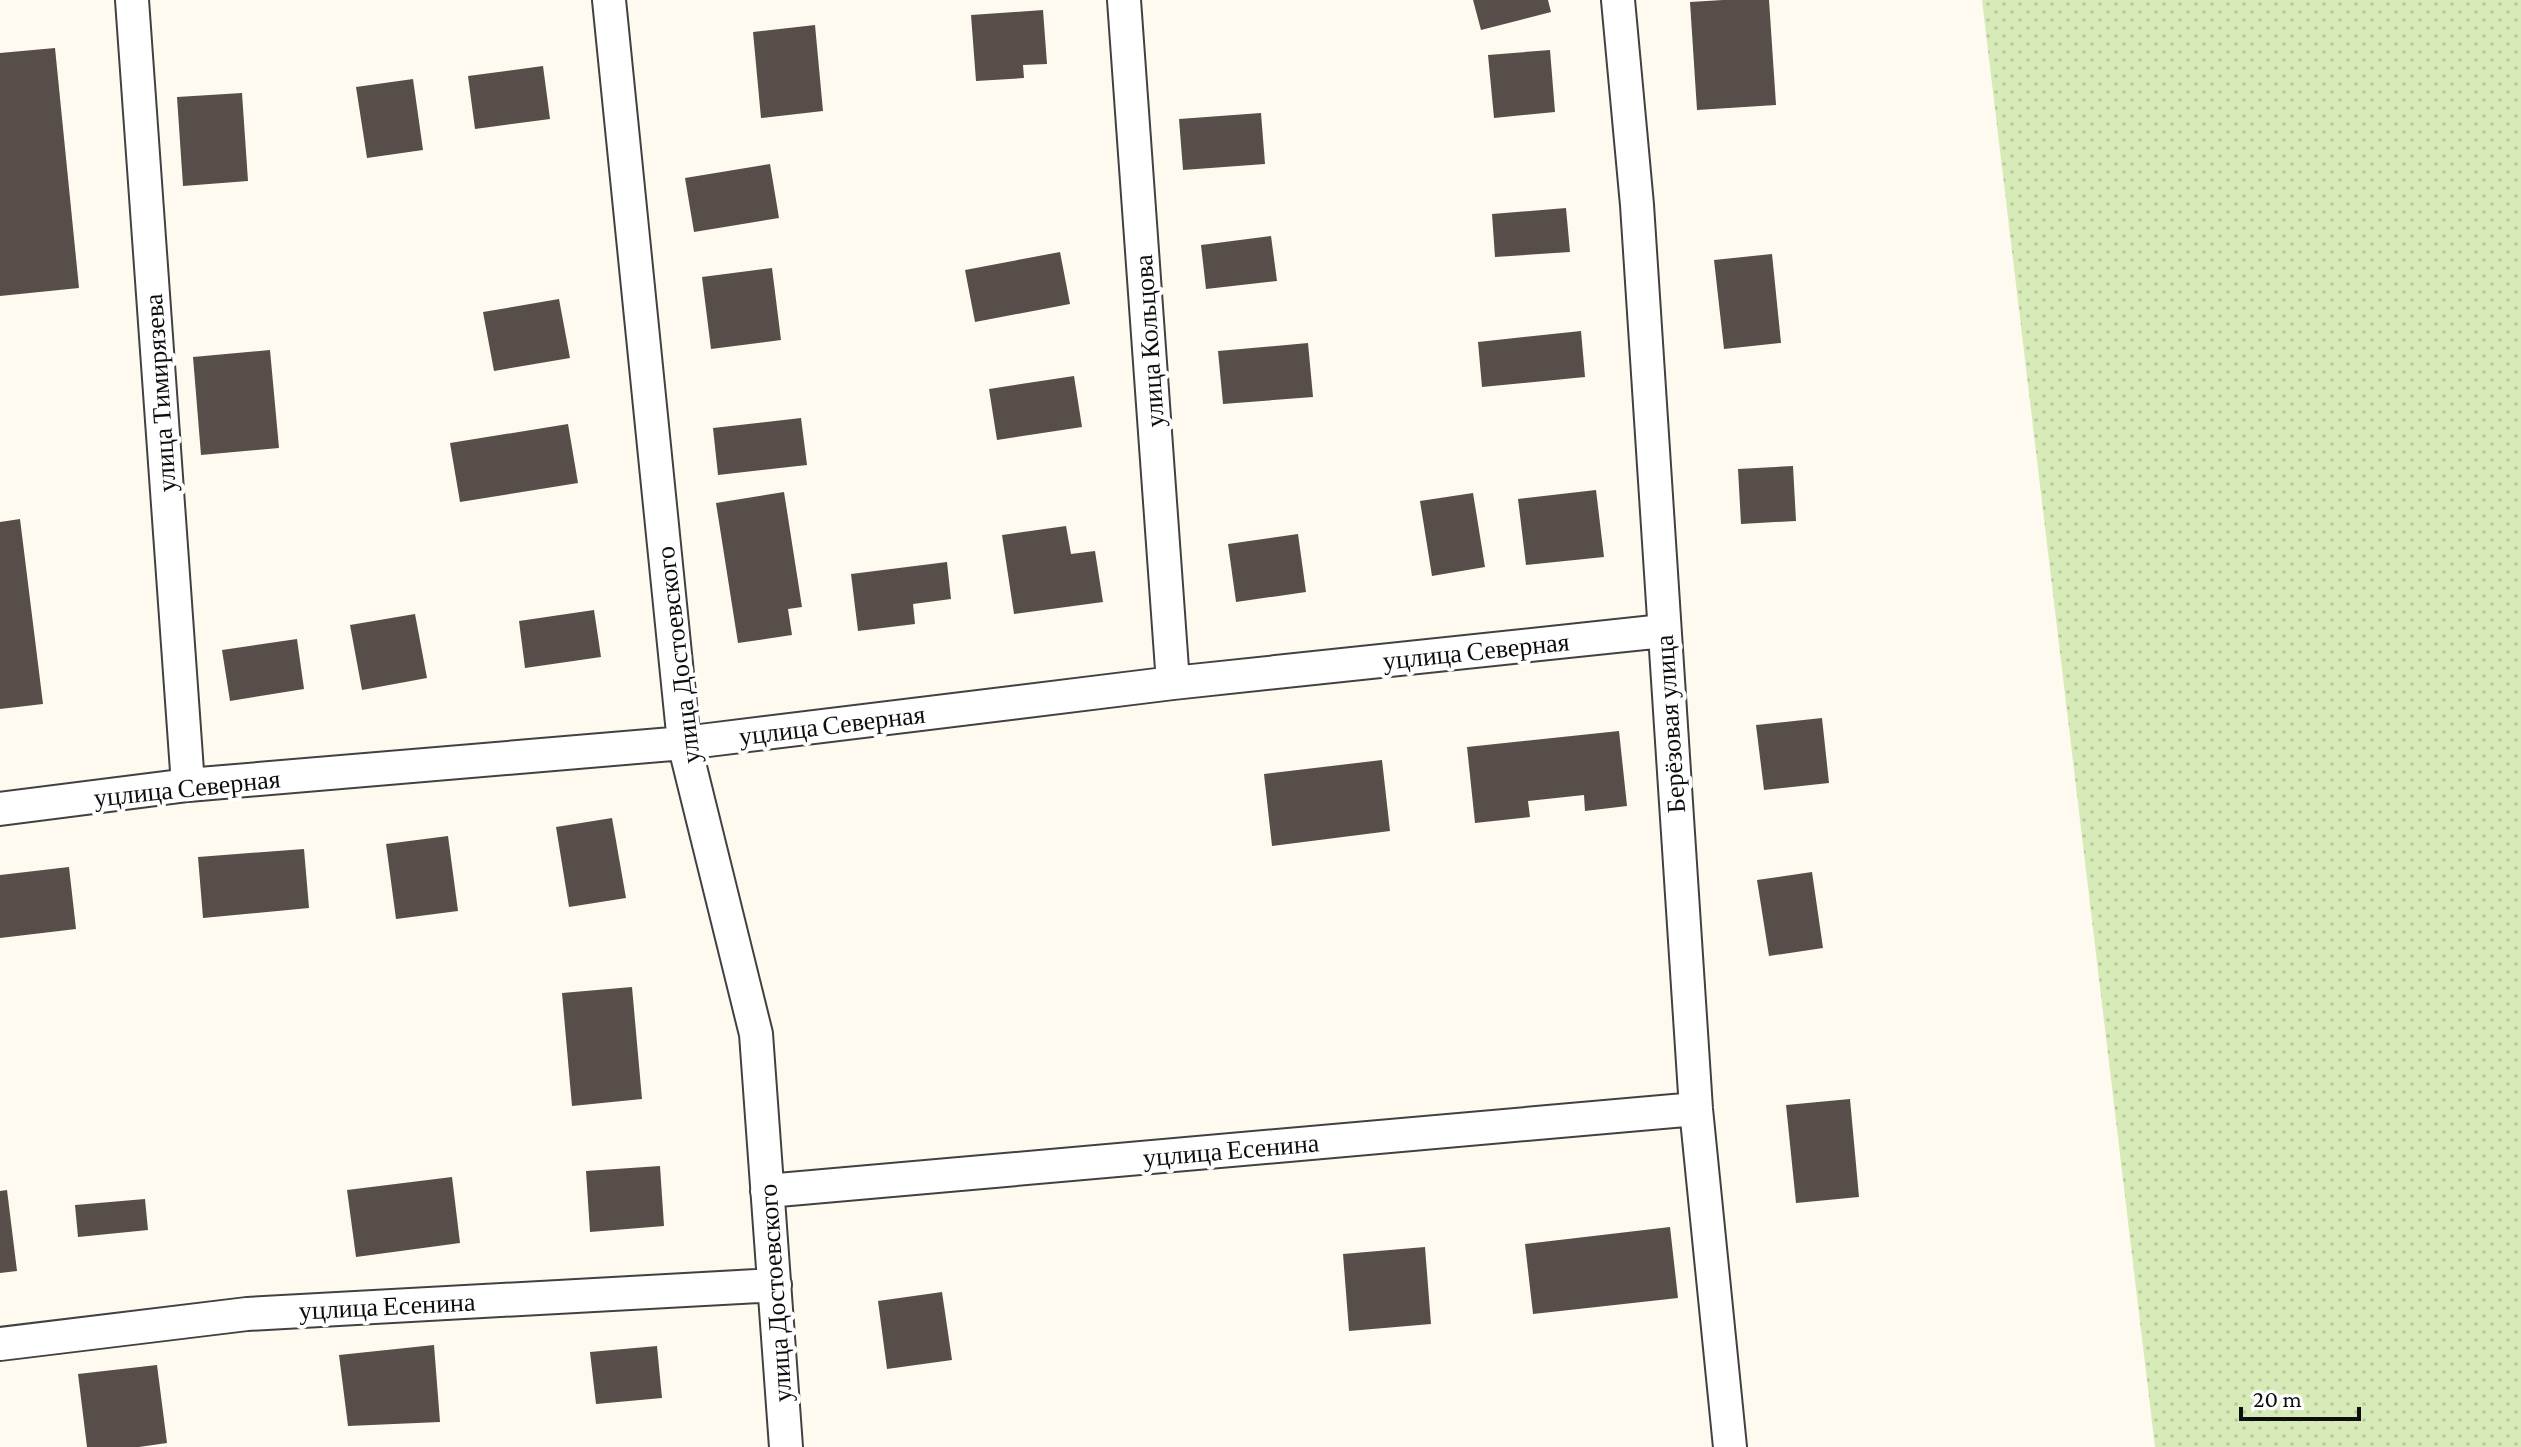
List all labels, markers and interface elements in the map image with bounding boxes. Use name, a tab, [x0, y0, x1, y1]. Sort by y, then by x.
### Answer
street label: улица Кольцова	[1129, 253, 1170, 428]
street label: улица Тимирязева	[139, 292, 182, 493]
street label: улица Достоевского	[651, 545, 706, 765]
street label: уцлица Северная	[1381, 627, 1571, 676]
street label: Берёзовая улица	[1650, 633, 1691, 814]
street label: уцлица Северная	[737, 700, 927, 751]
street label: уцлица Северная	[92, 764, 282, 813]
street label: уцлица Есенина	[1142, 1128, 1321, 1173]
street label: улица Достоевского	[753, 1183, 798, 1403]
street label: уцлица Есенина	[298, 1287, 476, 1326]
scale bar	[2241, 1371, 2359, 1421]
text: 20 m	[2253, 1385, 2302, 1412]

